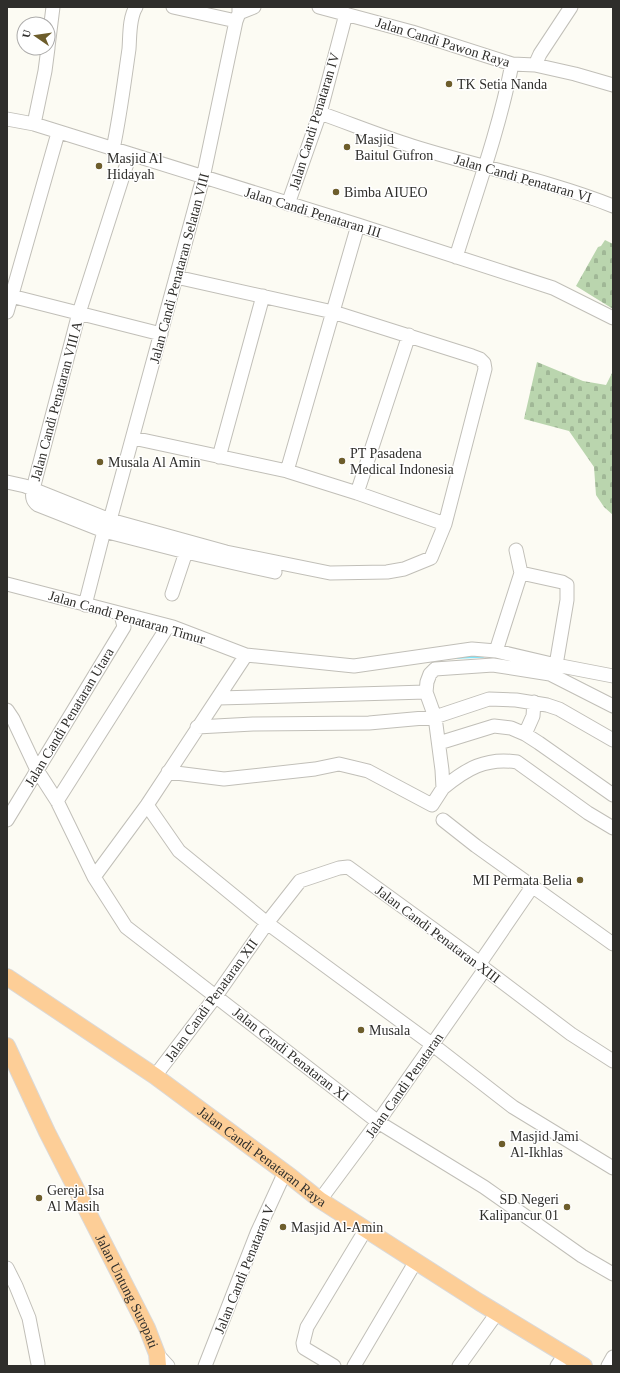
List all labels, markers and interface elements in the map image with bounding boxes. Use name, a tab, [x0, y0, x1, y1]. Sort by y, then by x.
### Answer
street label: Jalan Candi Pawon Raya	[374, 15, 513, 70]
north arrow	[16, 16, 56, 56]
text: U	[20, 28, 33, 39]
street label: Jalan Candi Penataran IV	[286, 51, 343, 192]
place label: TK Setia Nanda	[457, 77, 548, 92]
marker: TK Setia Nanda	[444, 79, 454, 89]
place label: Masjid Baitul Gufron	[355, 132, 433, 163]
marker: Masjid Baitul Gufron	[342, 142, 352, 152]
place label: Masjid Al Hidayah	[107, 151, 163, 182]
street label: Jalan Candi Penataran VI	[452, 152, 594, 205]
marker: Masjid Al Hidayah	[94, 161, 104, 171]
street label: Jalan Candi Penataran Selatan VIII	[147, 171, 212, 365]
street label: Jalan Candi Penataran III	[243, 185, 383, 240]
place label: Bimba AIUEO	[344, 185, 428, 200]
marker: Bimba AIUEO	[331, 187, 341, 197]
street label: Jalan Candi Penataran VIII A	[28, 319, 85, 483]
place label: PT Pasadena Medical Indonesia	[350, 446, 455, 477]
place label: Musala Al Amin	[108, 455, 201, 470]
marker: PT Pasadena Medical Indonesia	[337, 456, 347, 466]
marker: Musala Al Amin	[95, 457, 105, 467]
street label: Jalan Candi Penataran Timur	[47, 588, 207, 647]
street label: Jalan Candi Penataran Utara	[22, 645, 117, 789]
place label: MI Permata Belia	[472, 873, 573, 888]
marker: MI Permata Belia	[575, 875, 585, 885]
street label: Jalan Candi Penataran XIII	[372, 883, 503, 986]
street label: Jalan Candi Penataran XII	[162, 936, 261, 1064]
street label: Jalan Candi Penataran XI	[230, 1005, 352, 1104]
place label: Musala	[369, 1023, 411, 1038]
marker: Musala	[356, 1025, 366, 1035]
street label: Jalan Candi Penataran	[363, 1030, 446, 1141]
street label: Jalan Candi Penataran Raya	[195, 1104, 329, 1210]
place label: Masjid Jami Al-Ikhlas	[510, 1129, 579, 1160]
marker: Masjid Jami Al-Ikhlas	[497, 1139, 507, 1149]
place label: Gereja Isa Al Masih	[47, 1183, 105, 1214]
place label: SD Negeri Kalipancur 01	[479, 1192, 559, 1223]
marker: Gereja Isa Al Masih	[34, 1193, 44, 1203]
marker: SD Negeri Kalipancur 01	[562, 1202, 572, 1212]
street label: Jalan Candi Penataran V	[212, 1203, 277, 1336]
place label: Masjid Al-Amin	[291, 1220, 383, 1235]
marker: Masjid Al-Amin	[278, 1222, 288, 1232]
street label: Jalan Untung Suropati	[92, 1232, 161, 1350]

